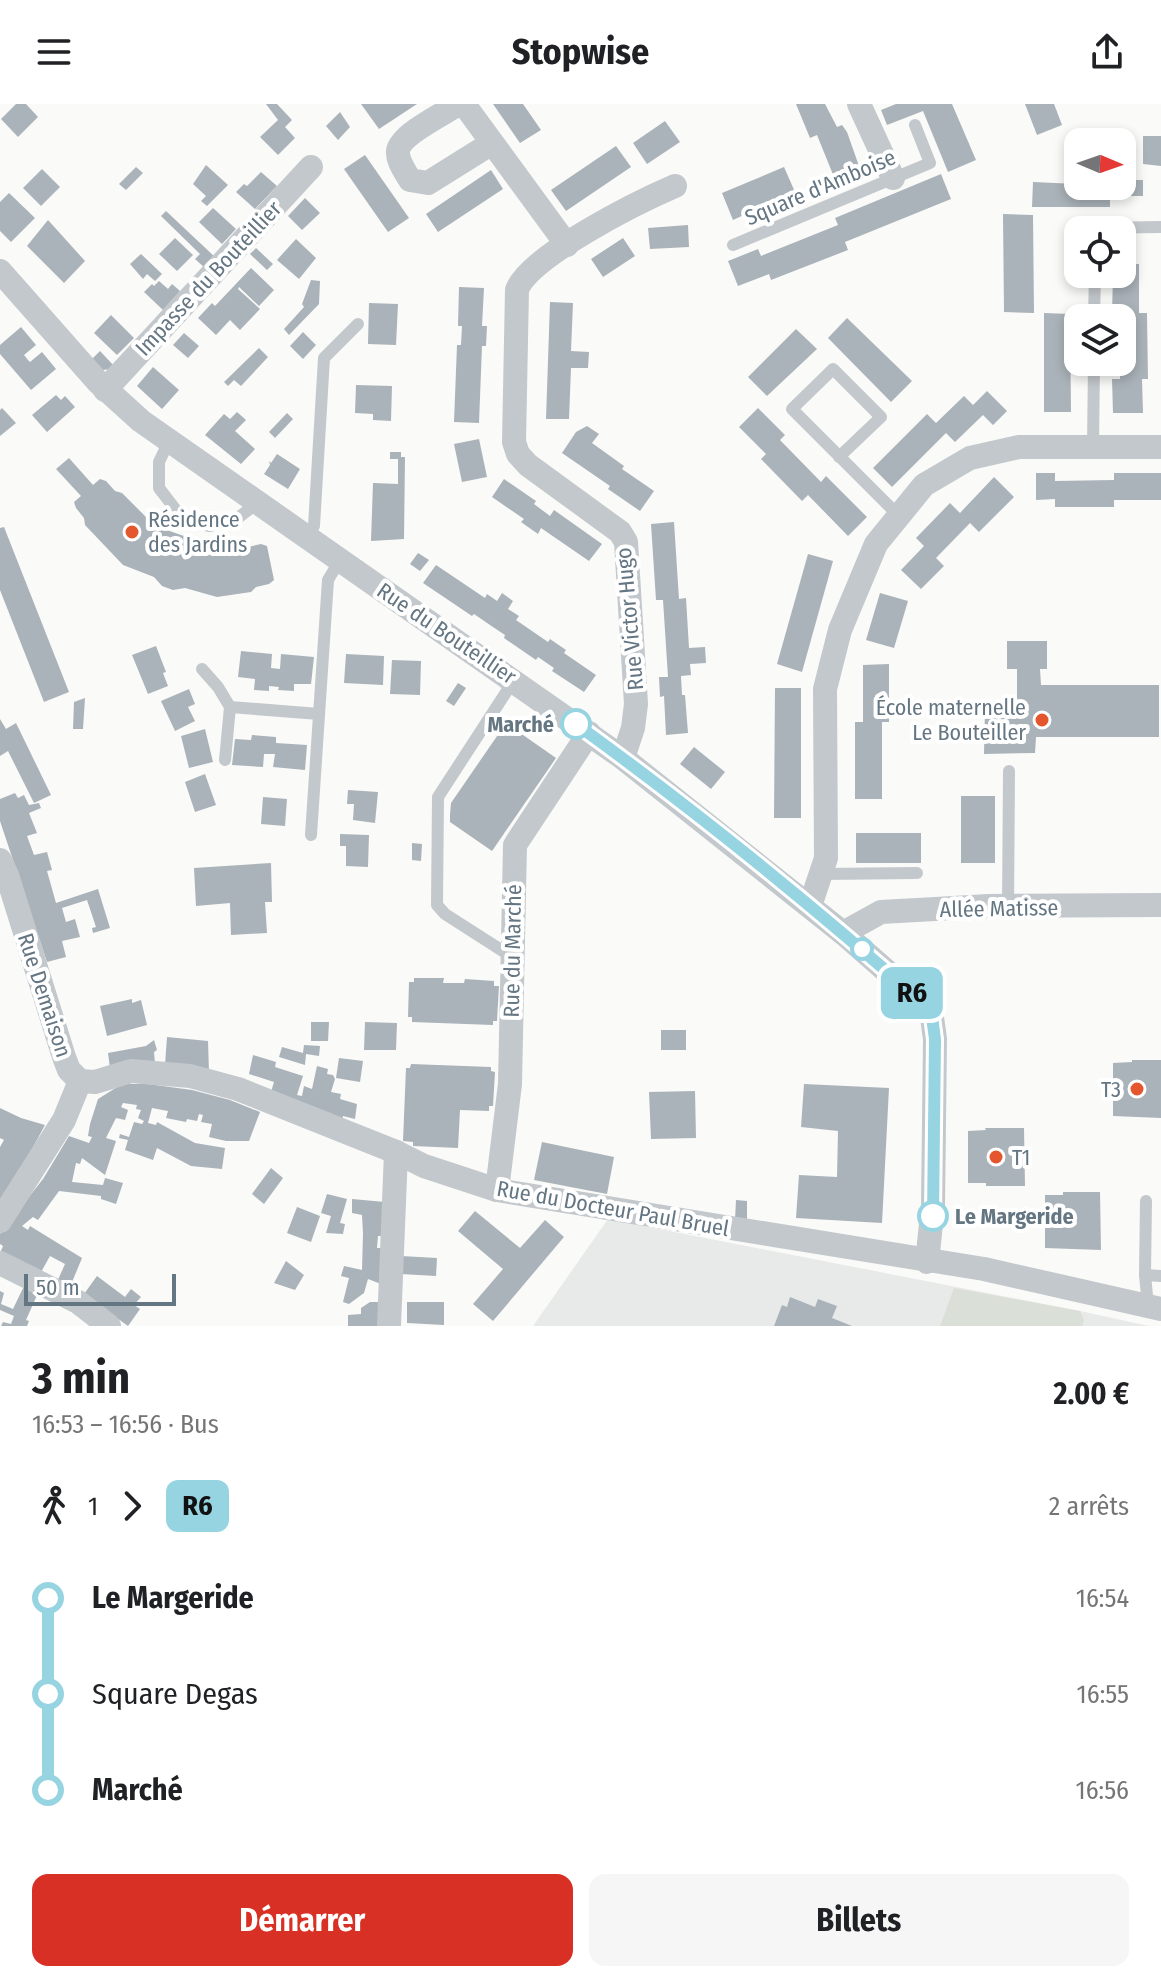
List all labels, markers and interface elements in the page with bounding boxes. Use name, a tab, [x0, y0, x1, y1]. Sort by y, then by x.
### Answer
icon: menu	[32, 30, 76, 74]
text: Stopwise	[512, 30, 649, 74]
icon: share	[1085, 30, 1129, 74]
north arrow	[1064, 128, 1136, 200]
map controls	[1064, 128, 1136, 376]
street label: Square d'Amboise	[741, 144, 900, 231]
street label: Impasse du Bouteillier	[130, 195, 287, 361]
button: locate	[1064, 216, 1136, 288]
button: layers	[1064, 304, 1136, 376]
place label: Résidence des Jardins	[148, 506, 247, 558]
marker: Résidence des Jardins	[123, 523, 141, 541]
street label: Rue Victor Hugo	[610, 546, 649, 692]
street label: Rue du Bouteillier	[372, 577, 522, 690]
place label: École maternelle Le Bouteiller	[876, 694, 1026, 746]
marker: Marché	[561, 709, 591, 739]
place label: Marché	[488, 711, 554, 738]
marker: École maternelle Le Bouteiller	[1033, 711, 1051, 729]
street label: Rue du Marché	[498, 884, 527, 1018]
street label: Allée Matisse	[939, 894, 1059, 923]
street label: Rue Demaison	[12, 930, 77, 1061]
unlabelled marker	[851, 938, 873, 960]
line badge: R6	[876, 967, 948, 1019]
text: R6	[897, 976, 927, 1009]
place label: T3	[1101, 1076, 1121, 1103]
marker: T3	[1128, 1080, 1146, 1098]
place label: T1	[1012, 1144, 1030, 1171]
marker: T1	[987, 1148, 1005, 1166]
street label: Rue du Docteur Paul Bruel	[495, 1175, 731, 1242]
marker: Le Margeride	[918, 1201, 948, 1231]
place label: Le Margeride	[955, 1203, 1074, 1230]
scale bar	[24, 1270, 176, 1306]
text: 50 m	[36, 1274, 80, 1301]
text: 3 min	[32, 1352, 130, 1405]
text: 2.00 €	[1054, 1376, 1129, 1412]
text: 16:53 – 16:56 · Bus	[32, 1409, 219, 1440]
icon: walk	[32, 1484, 76, 1528]
icon: forward	[110, 1484, 154, 1528]
text: R6	[182, 1489, 213, 1522]
text: 1	[88, 1491, 98, 1522]
text: 2 arrêts	[1049, 1491, 1129, 1522]
text: Le Margeride	[92, 1580, 254, 1616]
text: 16:54	[1076, 1583, 1129, 1614]
text: Square Degas	[92, 1676, 258, 1712]
text: 16:55	[1077, 1679, 1129, 1710]
text: Marché	[92, 1772, 183, 1808]
text: 16:56	[1076, 1775, 1129, 1806]
button: Démarrer	[32, 1874, 573, 1966]
button: Billets	[589, 1874, 1129, 1966]

